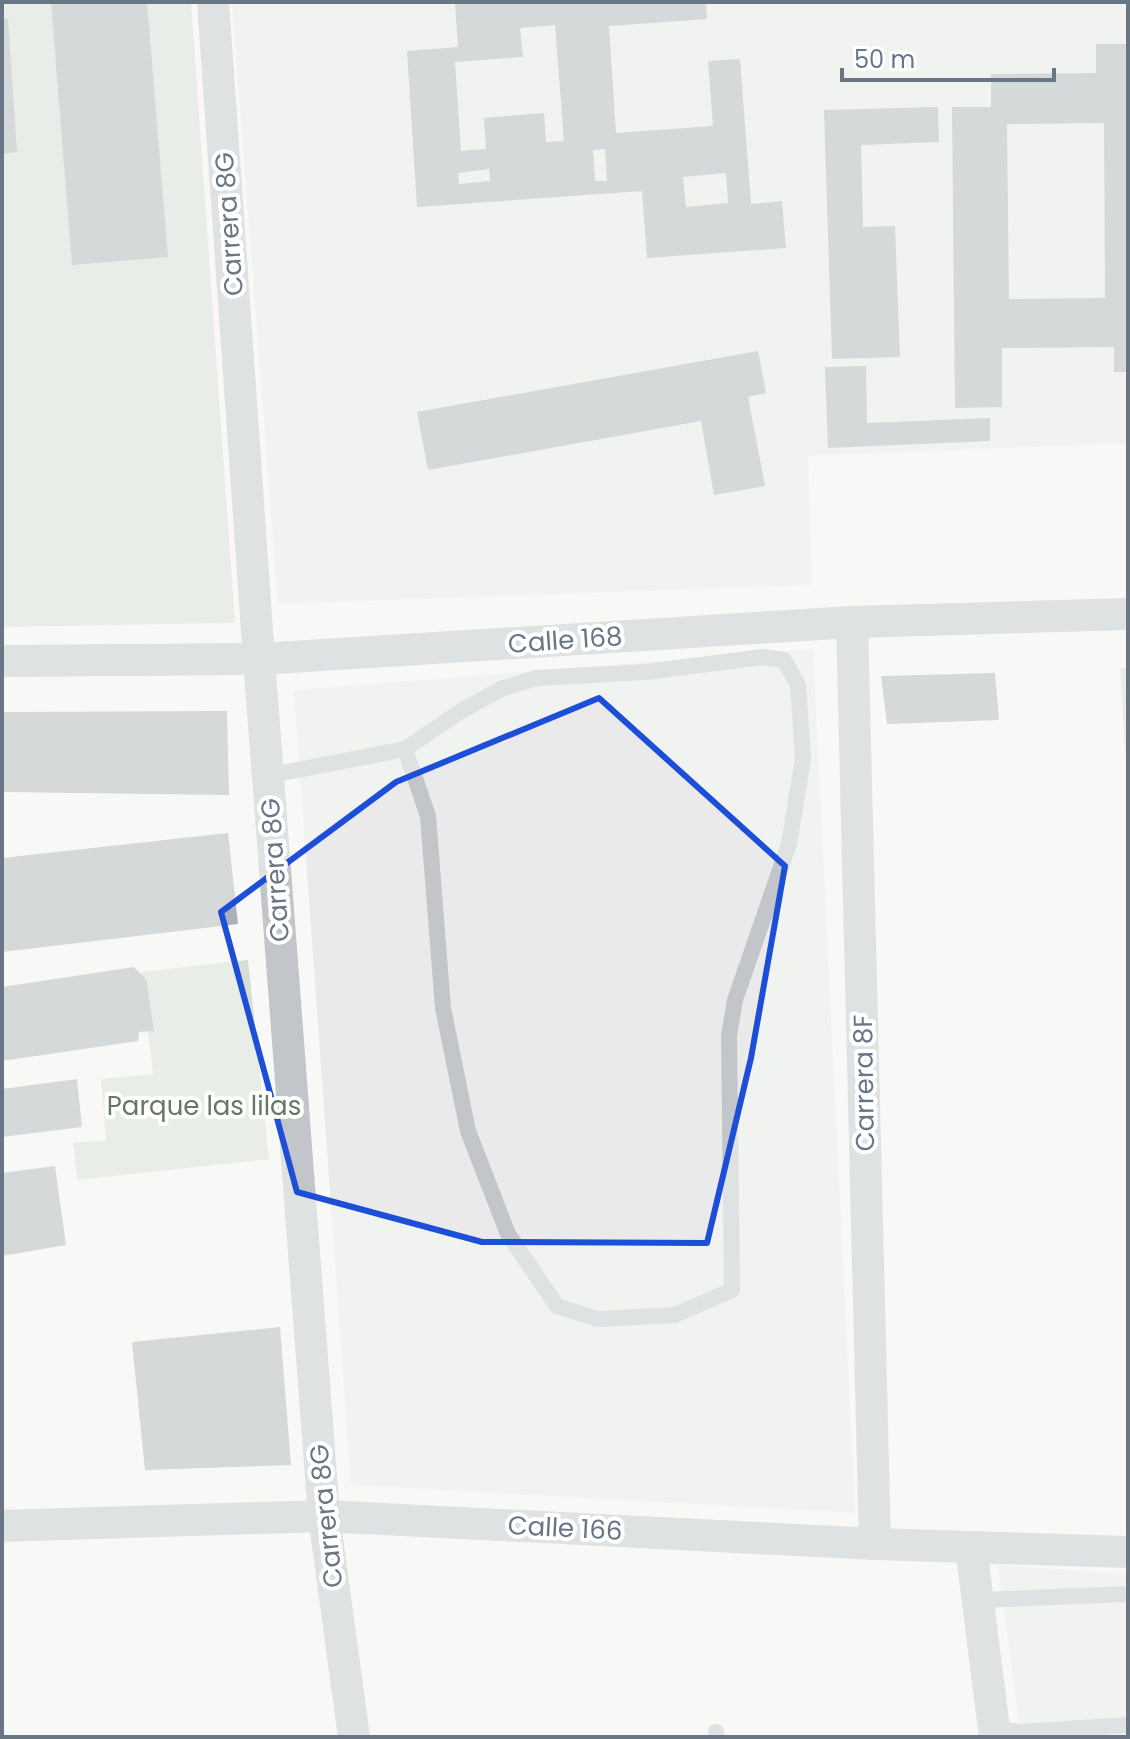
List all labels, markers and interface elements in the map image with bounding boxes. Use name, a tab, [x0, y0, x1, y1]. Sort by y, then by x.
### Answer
scale bar	[842, 32, 1054, 82]
text: 50 m	[854, 43, 915, 76]
street label: Carrera 8G	[206, 151, 252, 297]
street label: Calle 168	[507, 618, 623, 662]
street label: Carrera 8G	[252, 797, 298, 943]
street label: Carrera 8F	[845, 1014, 883, 1152]
park label: Parque las lilas	[107, 1088, 301, 1124]
street label: Carrera 8G	[301, 1443, 351, 1589]
street label: Calle 166	[507, 1507, 623, 1549]

